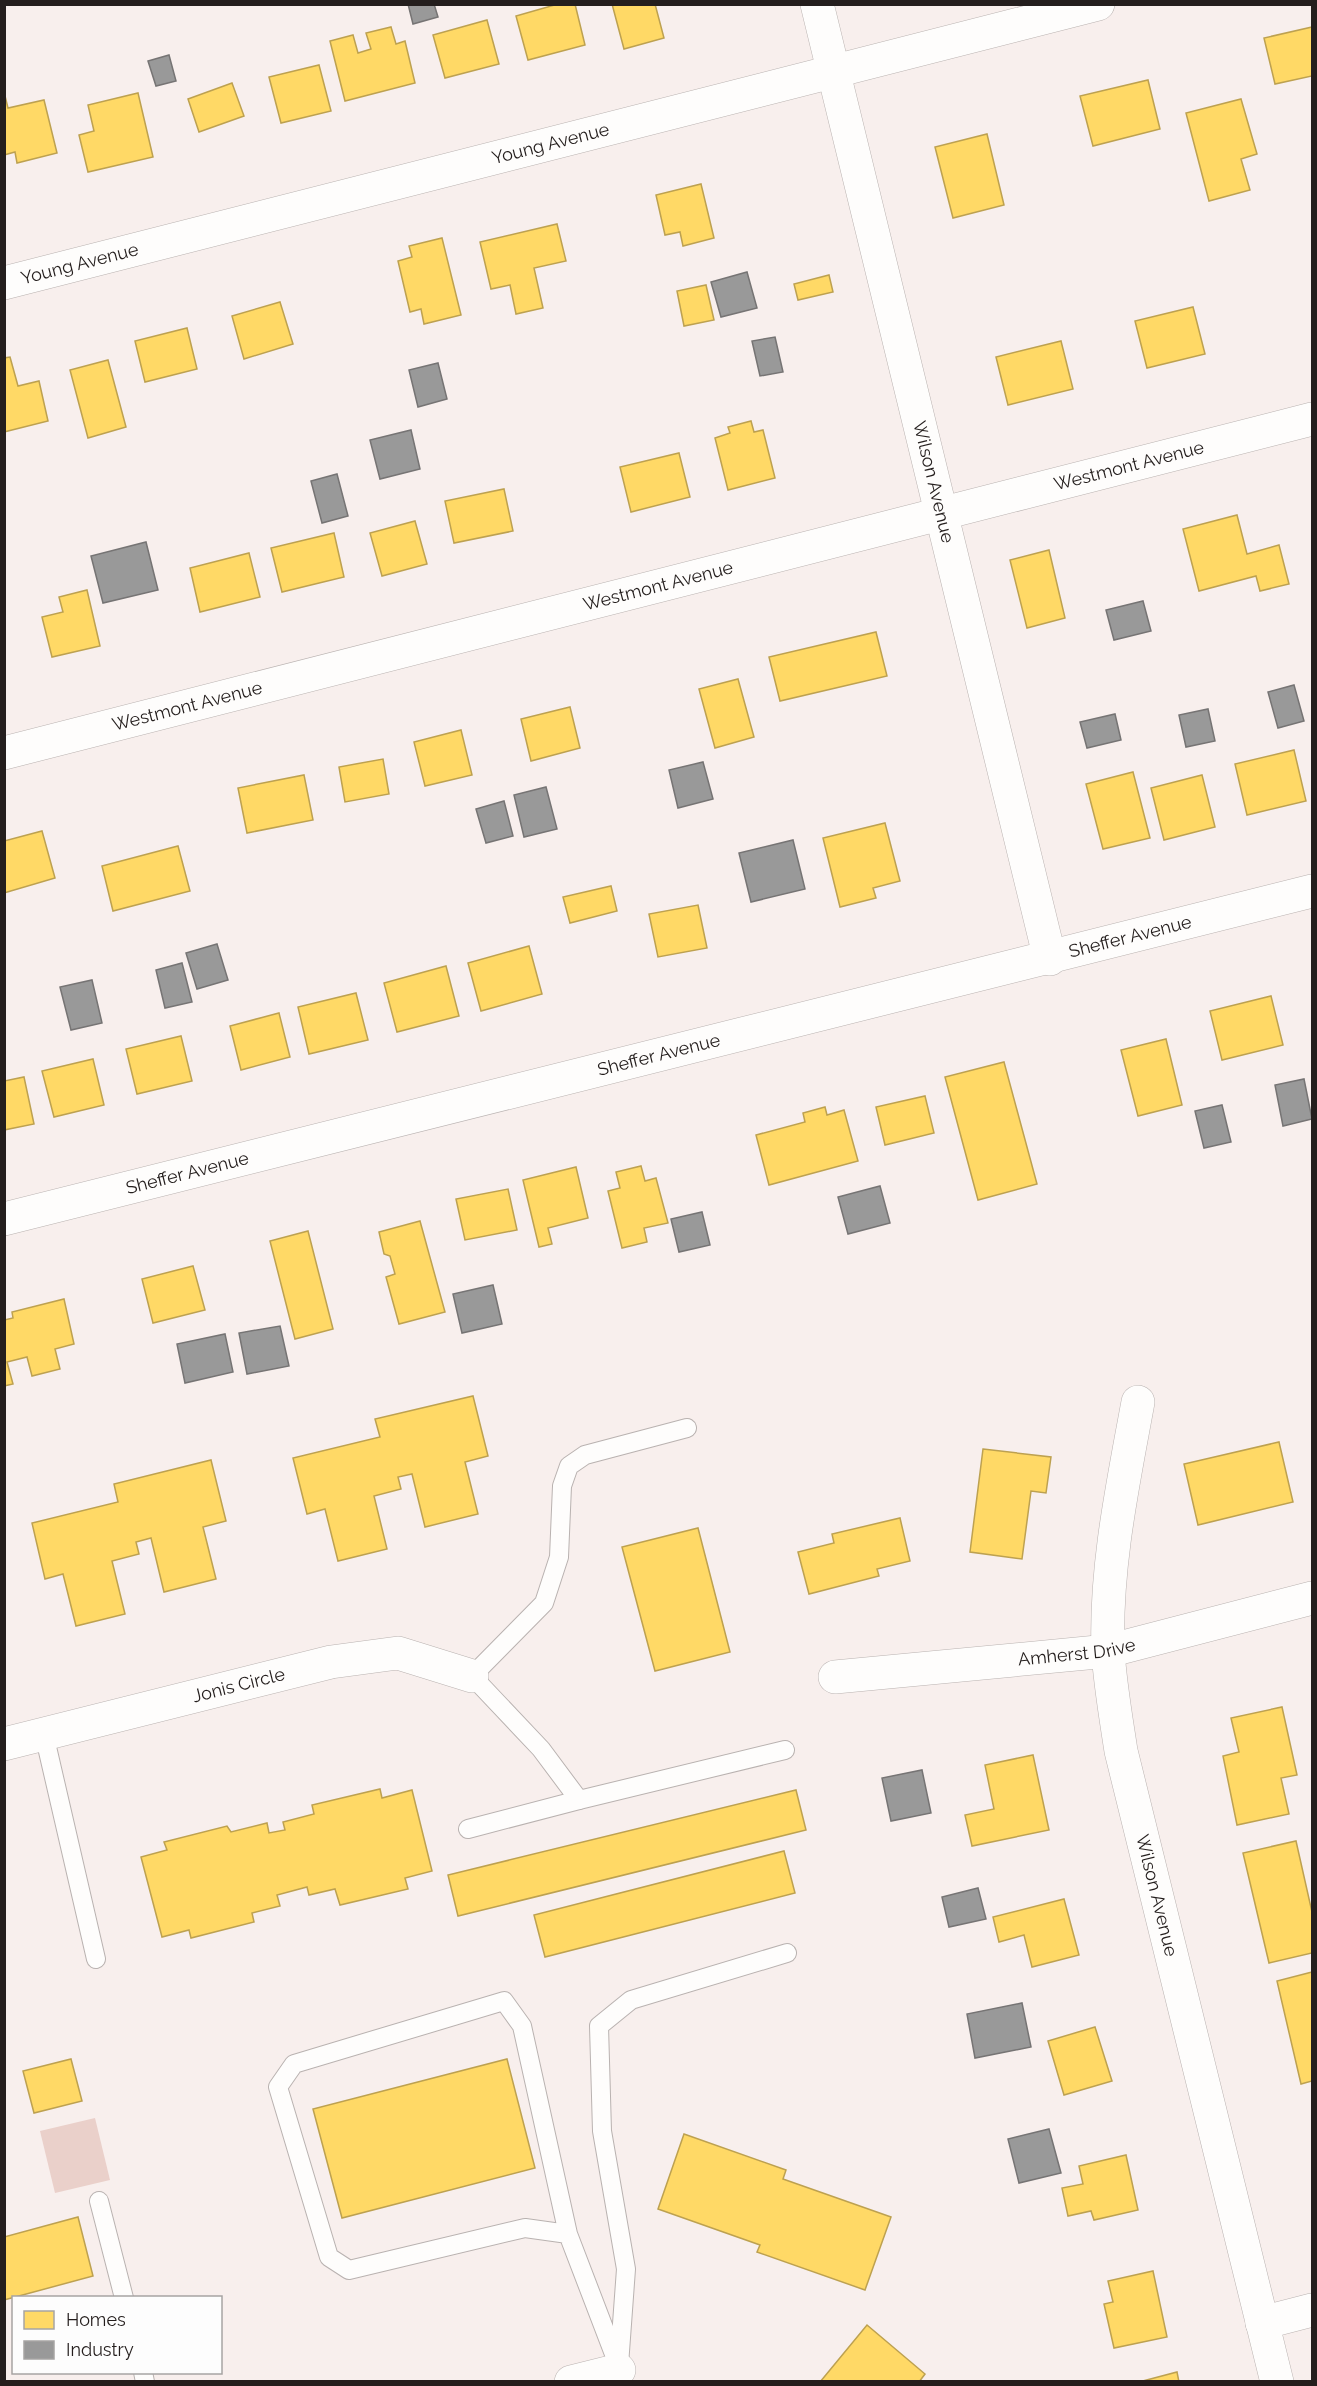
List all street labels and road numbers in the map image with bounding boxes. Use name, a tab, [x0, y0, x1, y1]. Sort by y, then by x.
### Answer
street label: Young Avenue	[489, 118, 612, 168]
street label: Young Avenue	[19, 238, 141, 288]
street label: Wilson Avenue	[909, 419, 959, 545]
street label: Westmont Avenue	[1052, 436, 1206, 494]
street label: Westmont Avenue	[581, 556, 735, 615]
street label: Westmont Avenue	[110, 676, 265, 735]
street label: Sheffer Avenue	[1066, 911, 1194, 962]
street label: Sheffer Avenue	[595, 1029, 723, 1080]
street label: Sheffer Avenue	[124, 1147, 251, 1198]
street label: Amherst Drive	[1017, 1633, 1138, 1670]
street label: Jonis Circle	[190, 1663, 287, 1706]
street label: Wilson Avenue	[1132, 1832, 1182, 1959]

